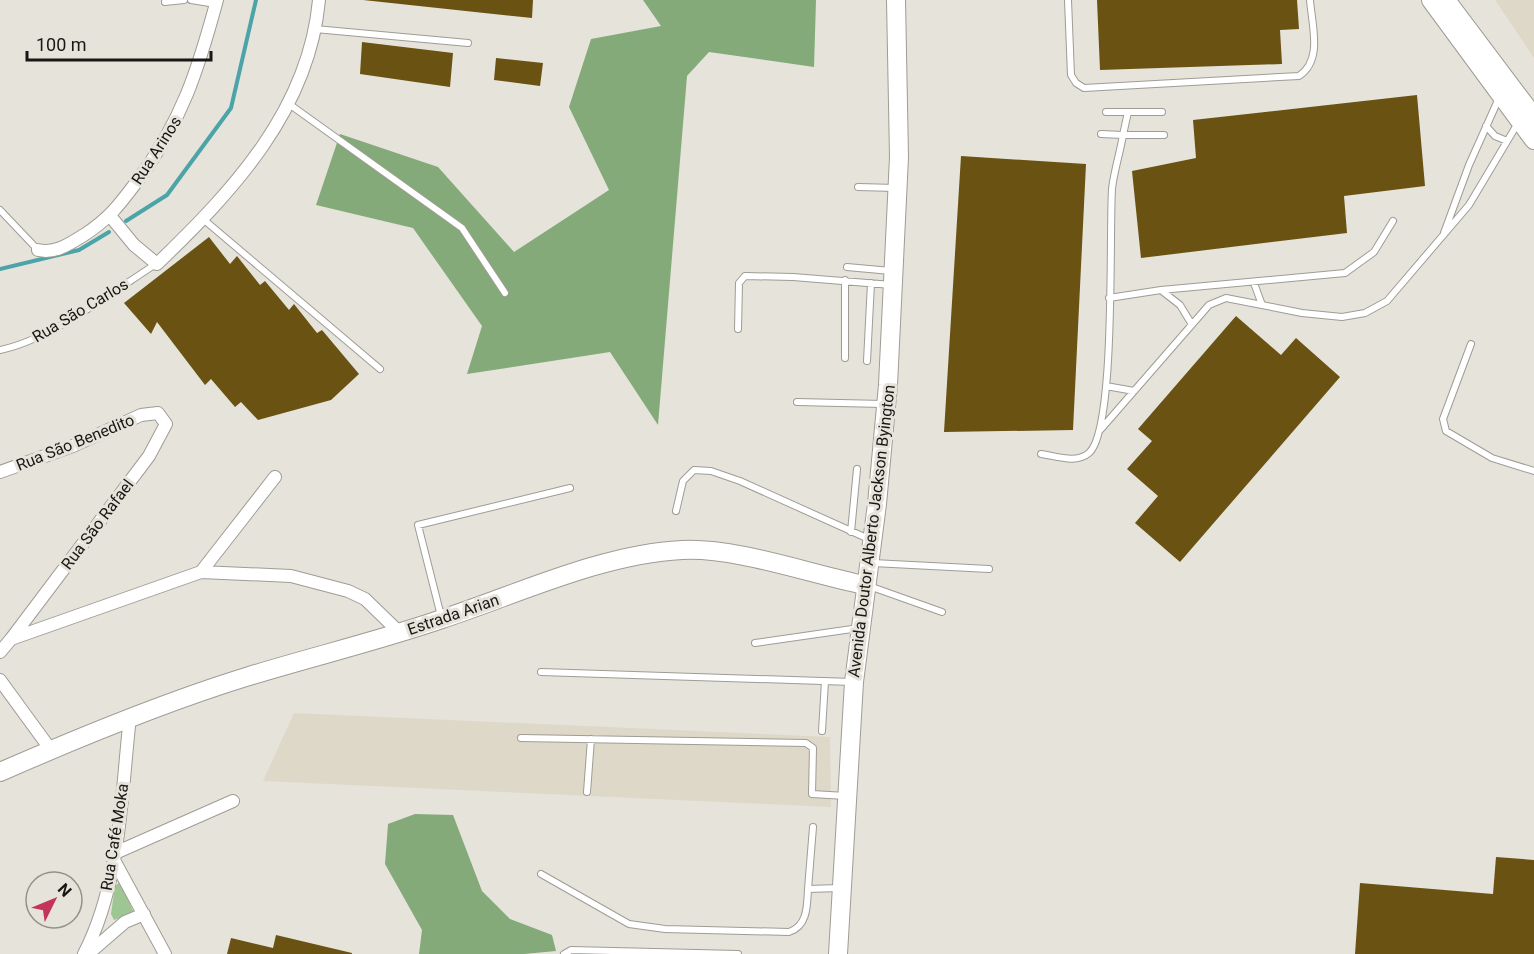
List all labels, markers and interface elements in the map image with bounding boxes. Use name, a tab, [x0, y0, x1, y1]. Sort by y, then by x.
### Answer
scale bar	[27, 24, 212, 62]
text: 100 m	[36, 34, 87, 55]
street label: Rua Arinos	[127, 113, 185, 188]
street label: Rua São Carlos	[29, 274, 132, 347]
street label: Avenida Doutor Alberto Jackson Byington	[844, 384, 899, 679]
street label: Rua São Benedito	[13, 410, 137, 475]
street label: Rua São Rafael	[57, 476, 137, 573]
street label: Estrada Arian	[405, 590, 501, 639]
street label: Rua Café Moka	[97, 782, 132, 892]
north arrow	[24, 870, 84, 930]
text: N	[54, 880, 75, 901]

